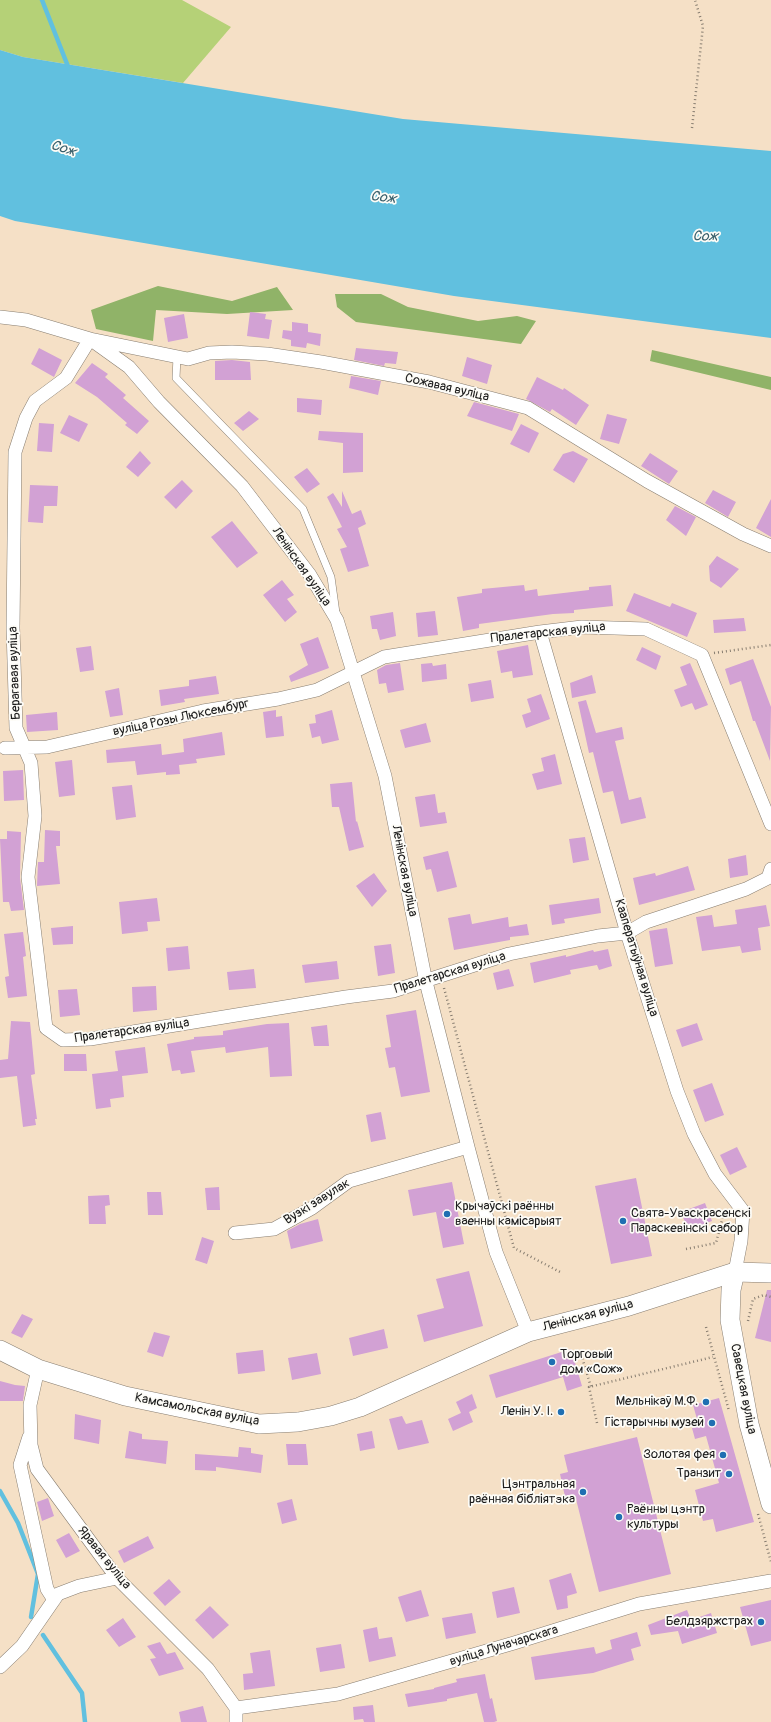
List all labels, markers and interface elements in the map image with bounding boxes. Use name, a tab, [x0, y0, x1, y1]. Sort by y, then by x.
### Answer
water label: Сож	[48, 137, 78, 161]
water label: Сож	[370, 188, 396, 208]
water label: Сож	[692, 228, 718, 246]
street label: Сожавая вуліца	[403, 371, 491, 405]
street label: Ленінская вуліца	[268, 524, 334, 610]
street label: Пралетарская вуліца	[490, 619, 606, 647]
street label: Берагавая вуліца	[6, 626, 24, 720]
street label: вуліца Розы Люксембург	[111, 696, 251, 740]
street label: Ленінская вуліца	[387, 824, 421, 918]
street label: Кааператыўная вуліца	[611, 897, 661, 1019]
street label: Пралетарская вуліца	[392, 949, 508, 997]
street label: Пралетарская вуліца	[74, 1015, 190, 1047]
street label: Вузкі завулак	[281, 1176, 353, 1228]
place label: Крычаўскі раённы ваенны камісарыят	[455, 1199, 561, 1230]
place label: Свята-Уваскрасенскі Параскевінскі сабор	[631, 1206, 750, 1237]
marker: Крычаўскі раённы ваенны камісарыят	[442, 1209, 452, 1219]
marker: Свята-Уваскрасенскі Параскевінскі сабор	[618, 1216, 628, 1226]
street label: Ленінская вуліца	[541, 1296, 635, 1336]
street label: Савецкая вуліца	[727, 1342, 759, 1436]
place label: Торговый дом «Сож»	[560, 1347, 623, 1378]
marker: Торговый дом «Сож»	[547, 1357, 557, 1367]
street label: Камсамольская вуліца	[133, 1390, 261, 1430]
place label: Мельнікаў М.Ф.	[616, 1394, 698, 1410]
marker: Мельнікаў М.Ф.	[701, 1397, 711, 1407]
place label: Ленін У. І.	[501, 1404, 553, 1420]
marker: Ленін У. І.	[556, 1407, 566, 1417]
place label: Гістарычны музей	[605, 1415, 704, 1431]
marker: Гістарычны музей	[707, 1418, 717, 1428]
place label: Золотая фея	[643, 1447, 715, 1463]
marker: Золотая фея	[718, 1450, 728, 1460]
place label: Транзит	[677, 1466, 721, 1482]
marker: Транзит	[724, 1469, 734, 1479]
place label: Цэнтральная раённая бібліятэка	[469, 1477, 575, 1508]
marker: Цэнтральная раённая бібліятэка	[578, 1487, 588, 1497]
place label: Раённы цэнтр культуры	[627, 1502, 705, 1533]
marker: Раённы цэнтр культуры	[614, 1512, 624, 1522]
street label: Яравая вуліца	[74, 1523, 134, 1593]
place label: Белдзяржстрах	[666, 1614, 753, 1630]
marker: Белдзяржстрах	[756, 1617, 766, 1627]
street label: вуліца Луначарскага	[448, 1622, 560, 1670]

